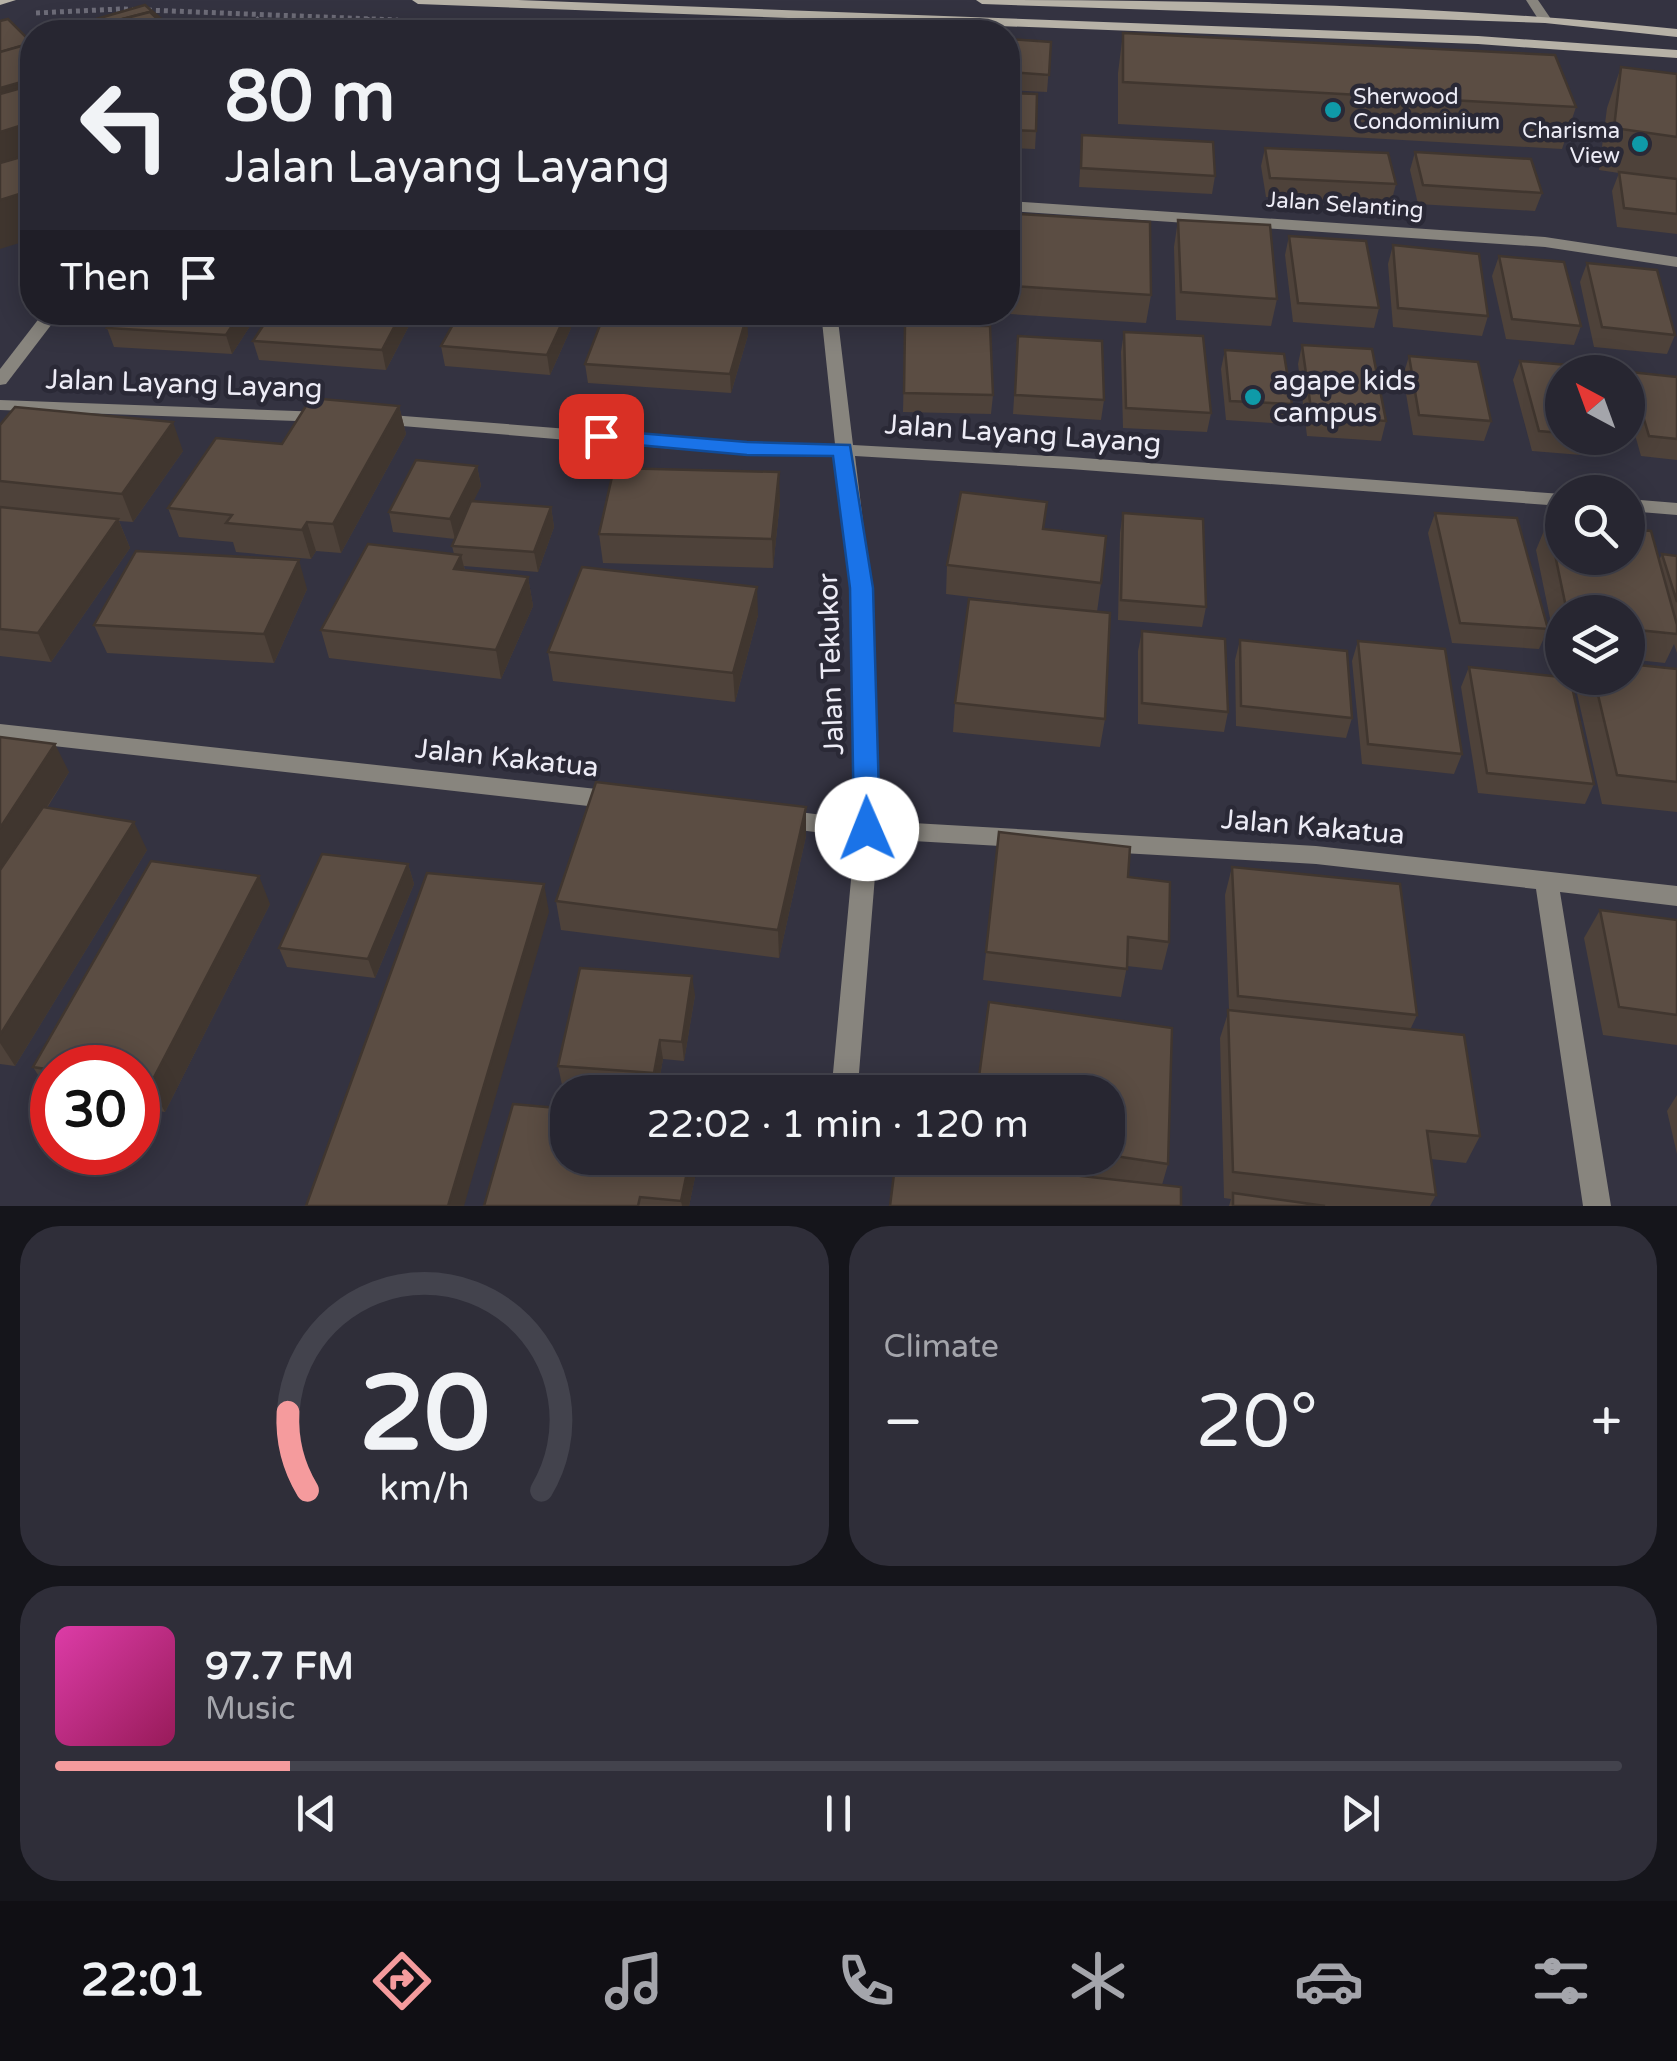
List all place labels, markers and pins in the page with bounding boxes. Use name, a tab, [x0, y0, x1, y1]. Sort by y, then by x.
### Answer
place label: Sherwood Condominium	[1353, 84, 1500, 135]
marker: Sherwood Condominium	[1322, 99, 1344, 121]
place label: Charisma View	[1522, 118, 1620, 169]
marker: Charisma View	[1629, 133, 1651, 155]
place label: agape kids campus	[1273, 364, 1416, 430]
marker: agape kids campus	[1242, 386, 1264, 408]
pin	[559, 394, 644, 479]

